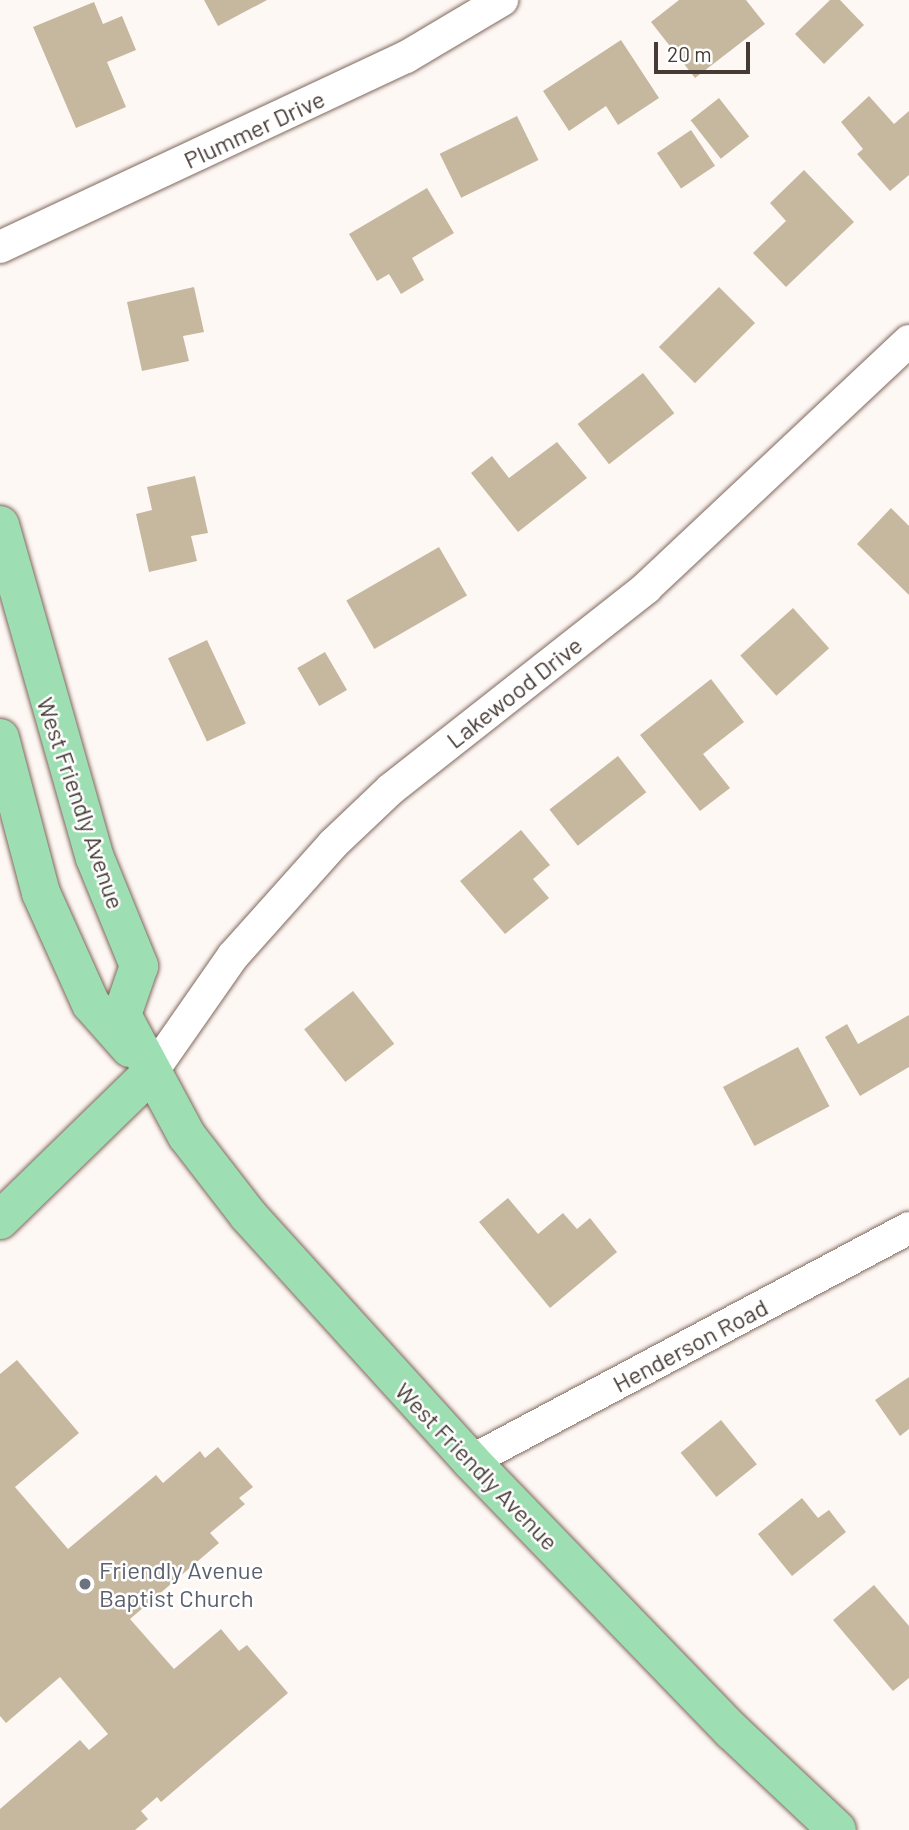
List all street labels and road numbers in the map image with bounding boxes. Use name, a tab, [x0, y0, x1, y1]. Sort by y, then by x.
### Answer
street label: Plummer Drive	[179, 84, 329, 174]
street label: Lakewood Drive	[440, 630, 588, 754]
street label: West Friendly Avenue	[31, 693, 131, 913]
street label: Henderson Road	[608, 1292, 772, 1398]
street label: West Friendly Avenue	[390, 1376, 564, 1556]

